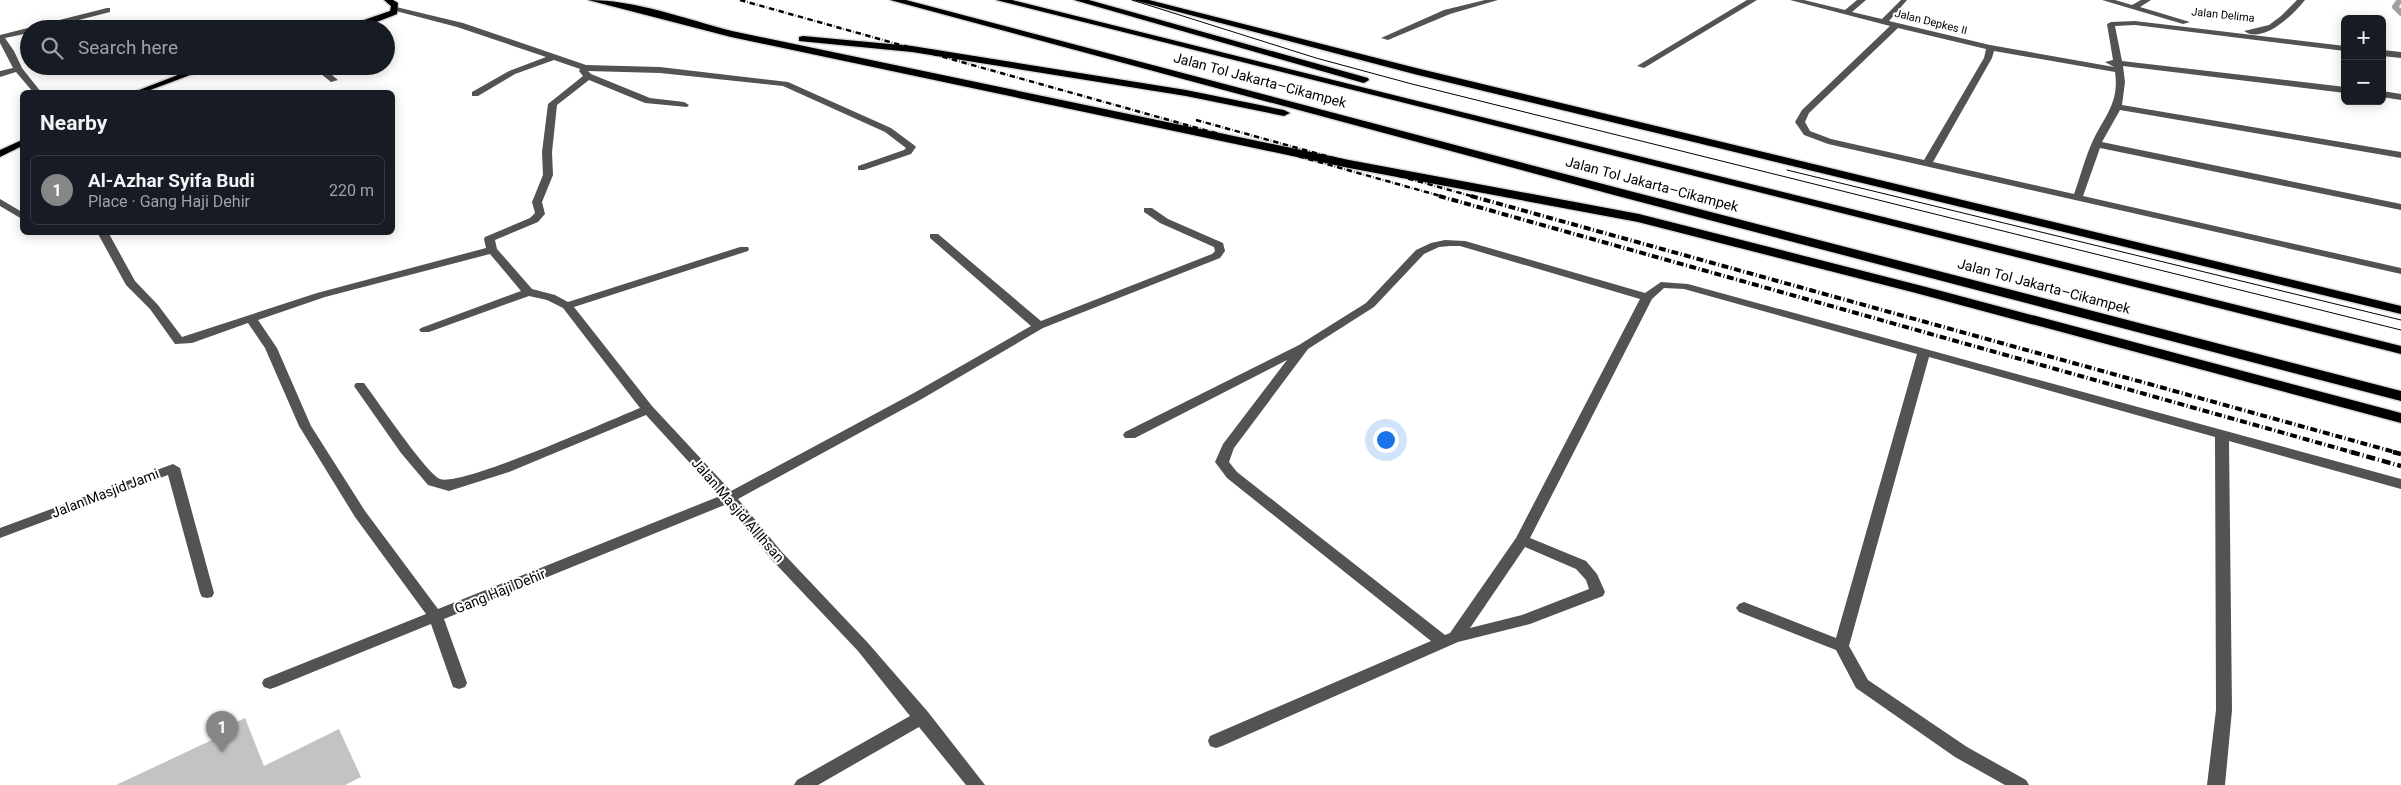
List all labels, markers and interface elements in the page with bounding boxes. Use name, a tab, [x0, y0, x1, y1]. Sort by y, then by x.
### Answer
street label: Jalan Delima	[2191, 5, 2255, 25]
street label: Jalan Depkes II	[1893, 7, 1969, 37]
map controls	[2341, 15, 2386, 105]
button: +	[2341, 15, 2386, 60]
search box	[20, 20, 395, 75]
icon: search	[38, 34, 66, 62]
text: Search here	[78, 36, 178, 59]
street label: Jalan Tol Jakarta–Cikampek	[1172, 49, 1349, 111]
button: −	[2341, 60, 2386, 105]
text: Nearby	[40, 111, 107, 135]
street label: Jalan Tol Jakarta–Cikampek	[1564, 153, 1741, 215]
text: Al-Azhar Syifa Budi	[88, 169, 255, 192]
text: 1	[52, 181, 62, 200]
text: 220 m	[329, 181, 374, 200]
text: Place · Gang Haji Dehir	[88, 192, 250, 211]
street label: Jalan Tol Jakarta–Cikampek	[1956, 255, 2133, 317]
your location	[1373, 427, 1399, 453]
street label: Jalan Masjid Al Ihsan	[688, 455, 788, 565]
street label: Jalan Masjid Jami	[49, 465, 161, 521]
street label: Gang Haji Dehir	[452, 565, 548, 616]
pin: 1	[206, 711, 238, 752]

